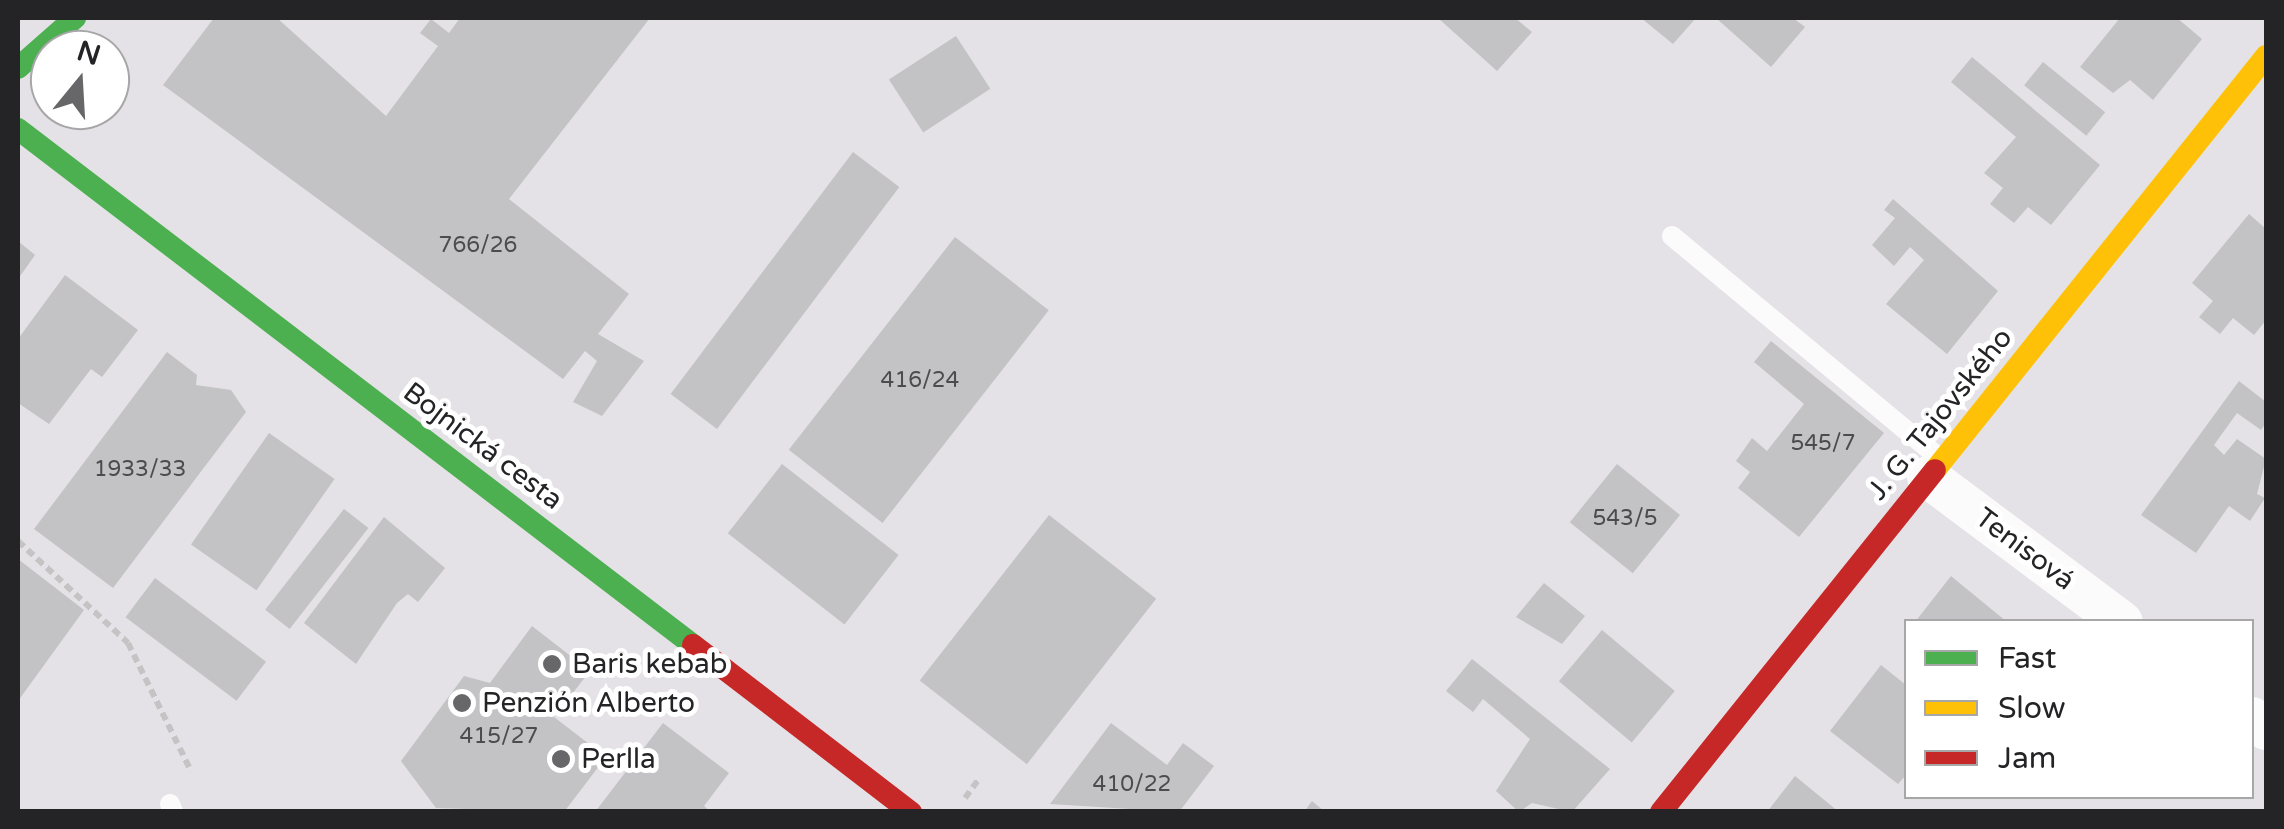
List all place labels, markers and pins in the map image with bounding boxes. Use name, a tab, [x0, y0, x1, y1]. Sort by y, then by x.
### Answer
place label: Baris kebab	[572, 647, 727, 681]
marker: Baris kebab	[541, 653, 563, 675]
place label: Penzión Alberto	[482, 686, 695, 720]
marker: Penzión Alberto	[451, 692, 473, 714]
place label: Perlla	[581, 742, 656, 776]
marker: Perlla	[550, 748, 572, 770]

